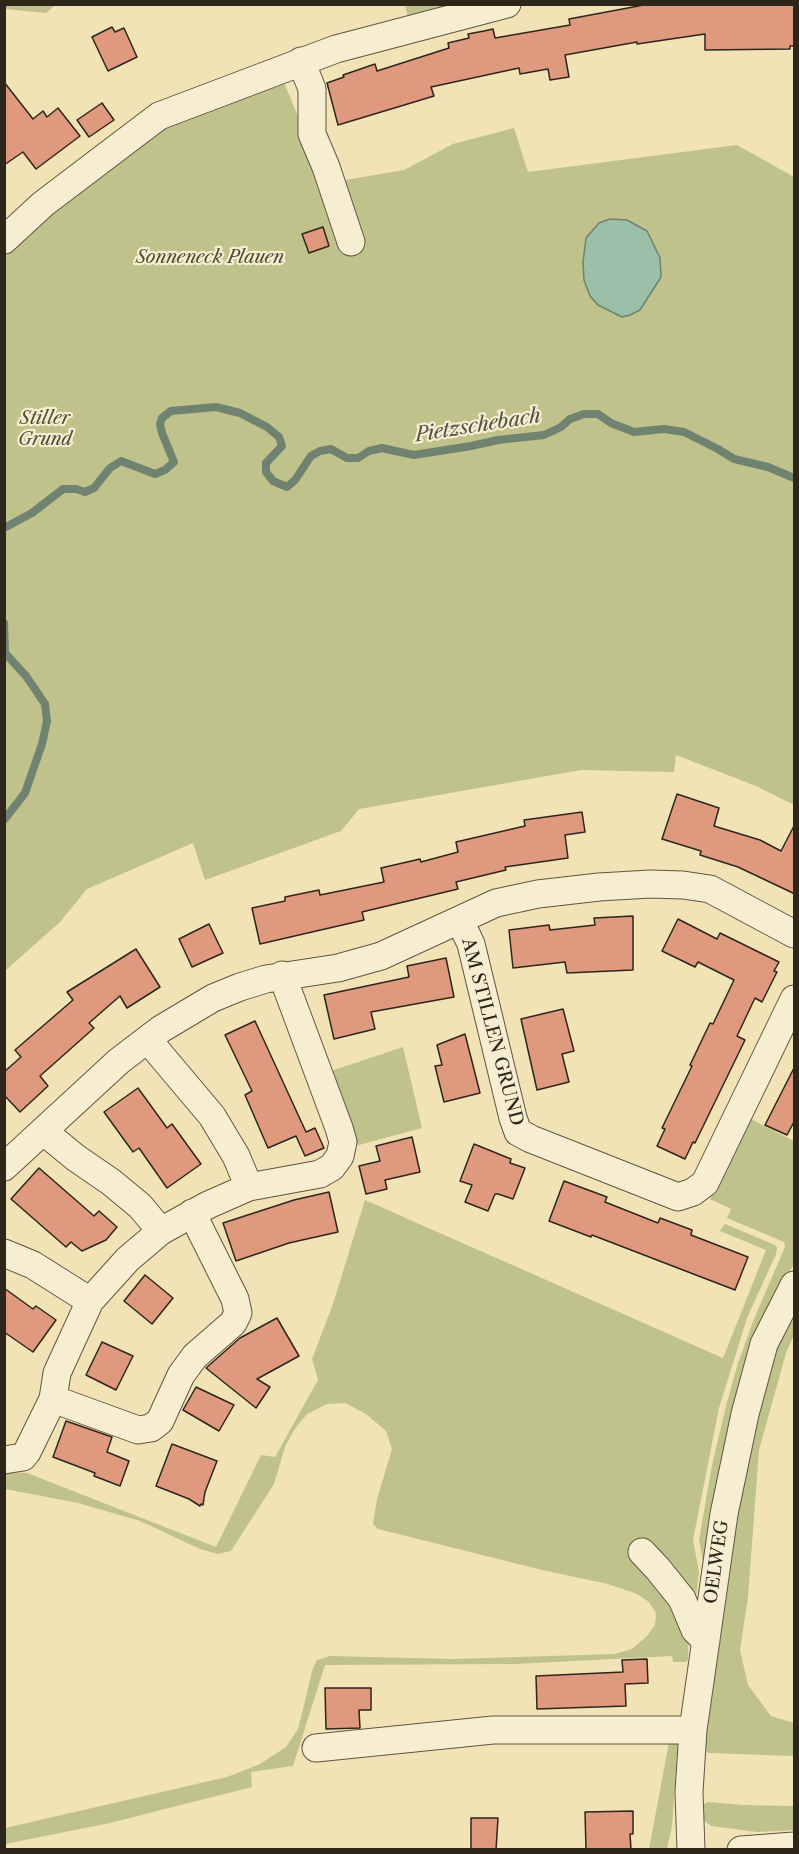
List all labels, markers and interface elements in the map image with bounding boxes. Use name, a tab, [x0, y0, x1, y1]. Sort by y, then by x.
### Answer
park label: Sonneneck Plauen	[136, 247, 284, 269]
water label: Pietzschebach	[413, 404, 543, 448]
park label: Stiller Grund	[18, 408, 72, 450]
street label: AM STILLEN GRUND	[456, 936, 528, 1128]
street label: OELWEG	[700, 1519, 734, 1605]

